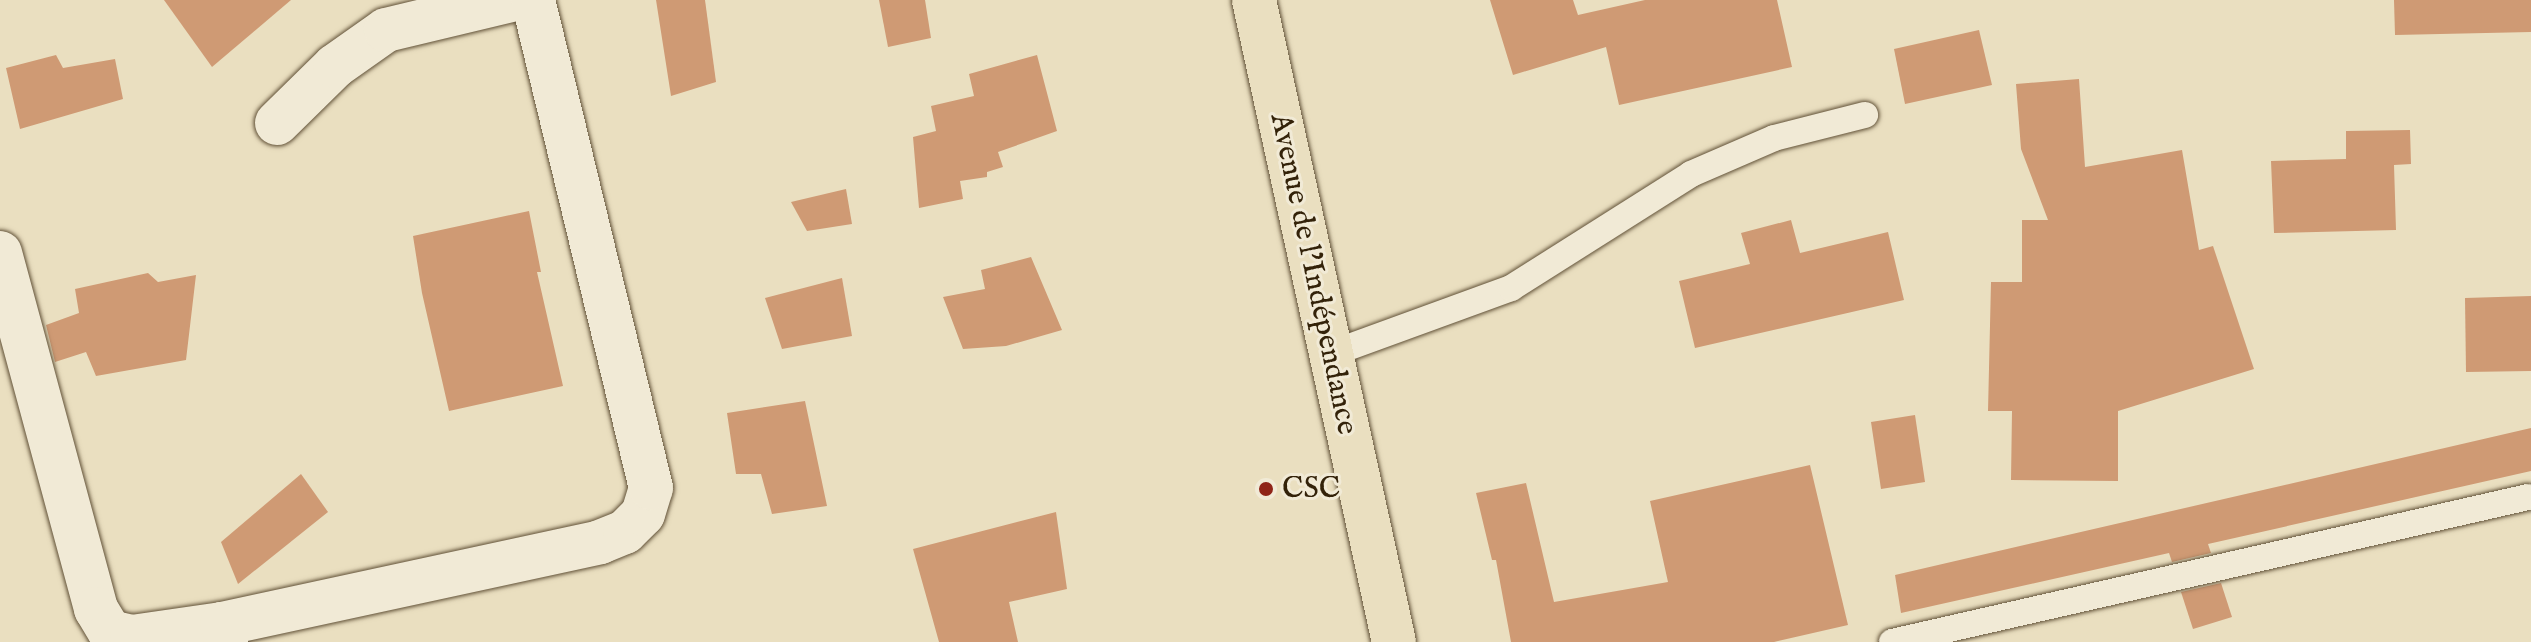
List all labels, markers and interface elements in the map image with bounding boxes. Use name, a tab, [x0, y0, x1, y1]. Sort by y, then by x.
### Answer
street label: Avenue de l'Indépendance	[1261, 110, 1365, 438]
place label: CSC	[1282, 471, 1340, 507]
marker: CSC	[1257, 480, 1275, 498]

